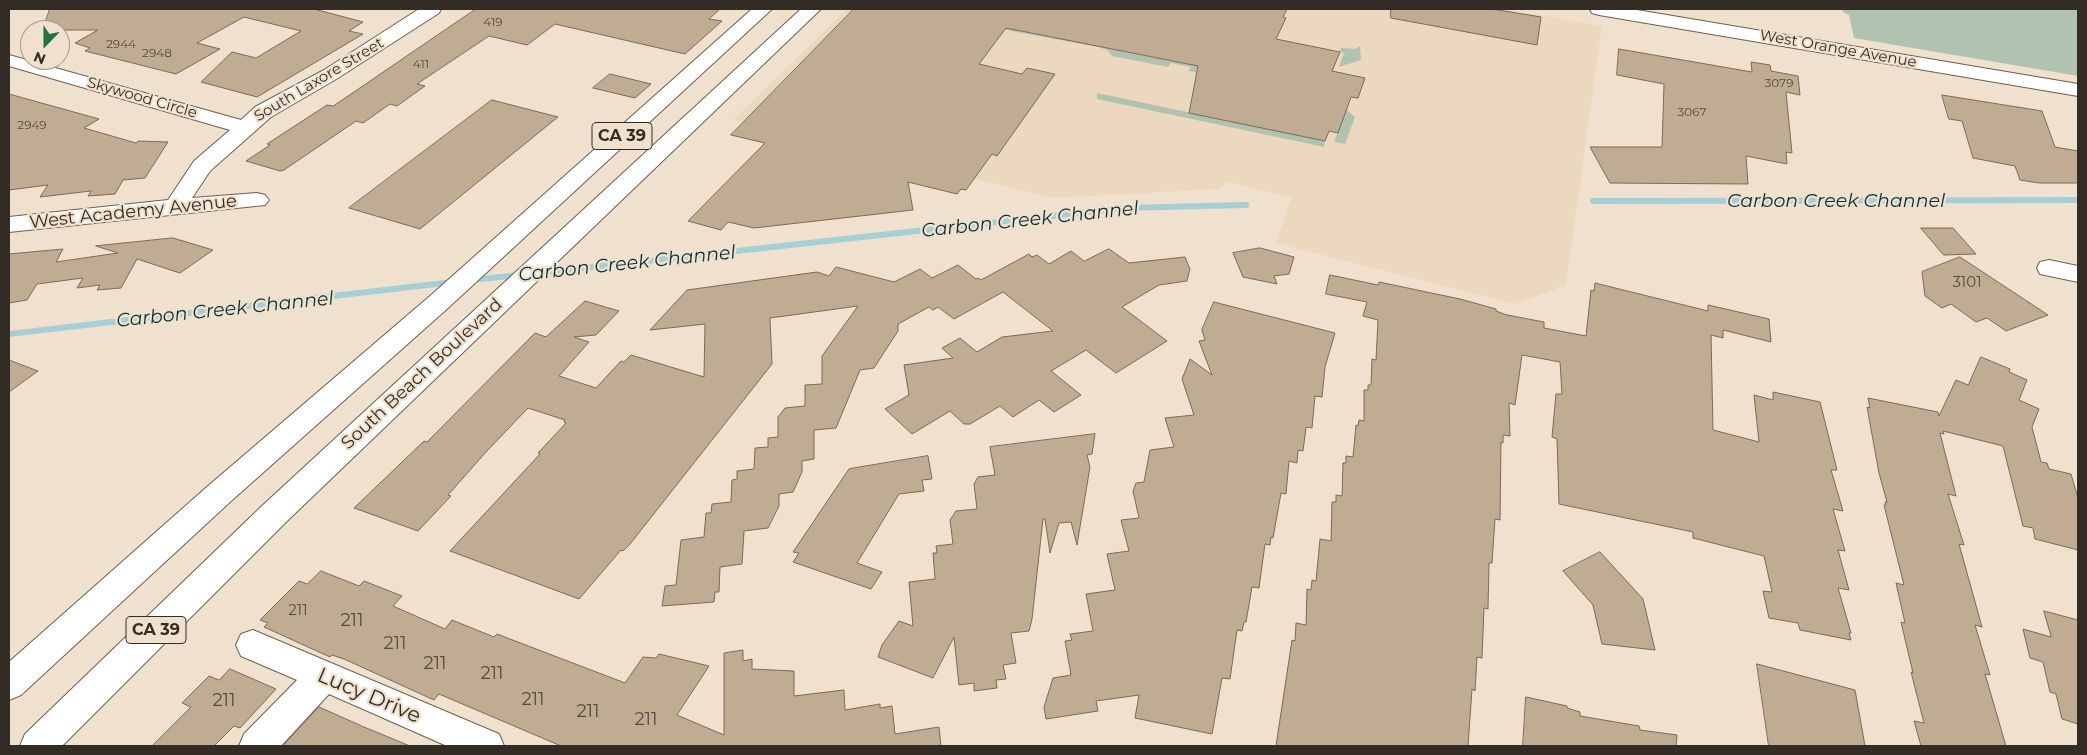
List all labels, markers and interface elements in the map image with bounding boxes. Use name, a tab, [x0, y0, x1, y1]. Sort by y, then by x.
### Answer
house number: 419	[483, 15, 503, 29]
north arrow	[20, 20, 70, 70]
street label: West Orange Avenue	[1758, 26, 1918, 72]
street label: South Laxore Street	[251, 34, 387, 126]
house number: 2944	[106, 37, 136, 51]
house number: 2948	[142, 46, 172, 60]
text: N	[31, 48, 48, 68]
house number: 411	[413, 57, 429, 71]
street label: Skywood Circle	[85, 74, 199, 122]
house number: 3079	[1765, 76, 1793, 90]
house number: 3067	[1678, 105, 1706, 119]
house number: 2949	[17, 118, 47, 132]
road number: CA 39	[592, 122, 652, 150]
street label: West Academy Avenue	[28, 190, 238, 234]
water label: Carbon Creek Channel	[1727, 190, 1945, 212]
water label: Carbon Creek Channel	[920, 197, 1140, 243]
water label: Carbon Creek Channel	[517, 241, 737, 287]
house number: 3101	[1952, 274, 1982, 292]
water label: Carbon Creek Channel	[115, 287, 335, 333]
street label: South Beach Boulevard	[337, 294, 507, 454]
house number: 211	[288, 602, 308, 620]
house number: 211	[340, 610, 364, 632]
road number: CA 39	[126, 616, 186, 644]
house number: 211	[383, 633, 407, 655]
house number: 211	[423, 653, 447, 675]
street label: Lucy Drive	[313, 663, 425, 729]
house number: 211	[480, 663, 504, 685]
house number: 211	[521, 689, 545, 711]
house number: 211	[212, 690, 236, 712]
house number: 211	[576, 701, 600, 723]
house number: 211	[634, 709, 658, 731]

